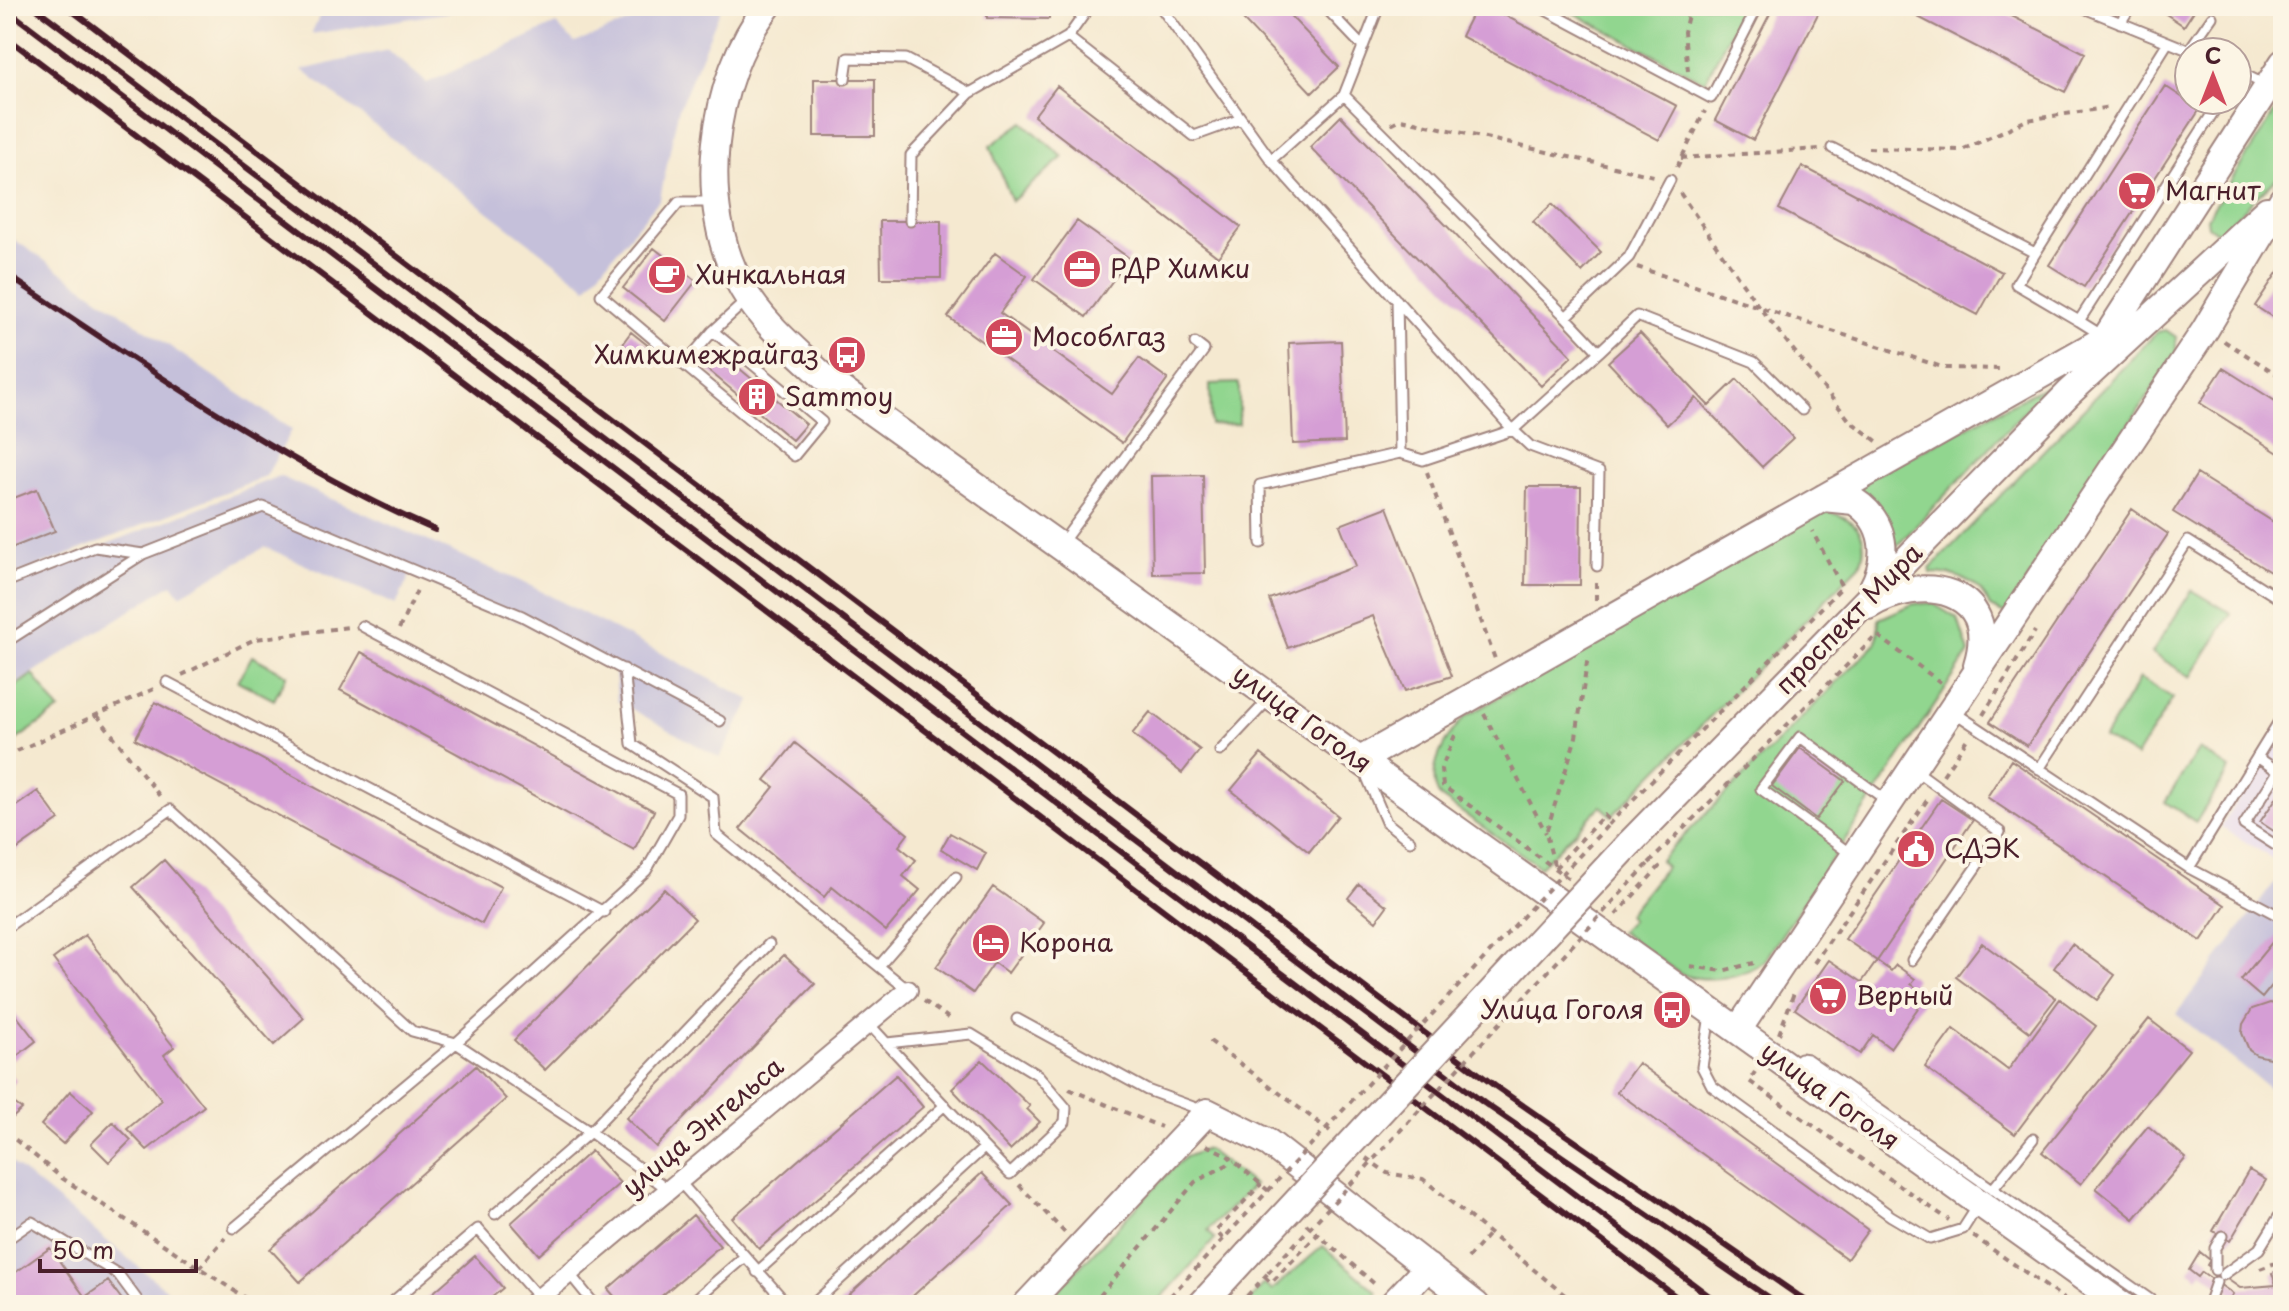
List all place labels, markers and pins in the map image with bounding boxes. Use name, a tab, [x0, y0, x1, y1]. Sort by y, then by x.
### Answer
supermarket icon: Магнит	[2116, 170, 2158, 212]
place label: Магнит	[2165, 170, 2261, 209]
office icon: РДР Химки	[1061, 248, 1103, 290]
place label: РДР Химки	[1110, 248, 1250, 287]
cafe icon: Хинкальная	[646, 254, 688, 296]
place label: Хинкальная	[695, 254, 847, 293]
office icon: Мособлгаз	[983, 316, 1025, 358]
place label: Мособлгаз	[1032, 316, 1166, 355]
place label: Химкимежрайгаз	[594, 334, 819, 373]
bus stop icon: Химкимежрайгаз	[826, 334, 868, 376]
building icon: Sammoy	[736, 376, 778, 418]
place label: Sammoy	[785, 376, 893, 415]
public building icon: СДЭК	[1895, 828, 1937, 870]
place label: СДЭК	[1944, 828, 2020, 867]
hotel icon: Корона	[970, 922, 1012, 964]
place label: Корона	[1019, 922, 1114, 961]
supermarket icon: Верный	[1807, 975, 1849, 1017]
place label: Верный	[1856, 975, 1953, 1014]
place label: Улица Гоголя	[1481, 989, 1644, 1028]
bus stop icon: Улица Гоголя	[1651, 989, 1693, 1031]

